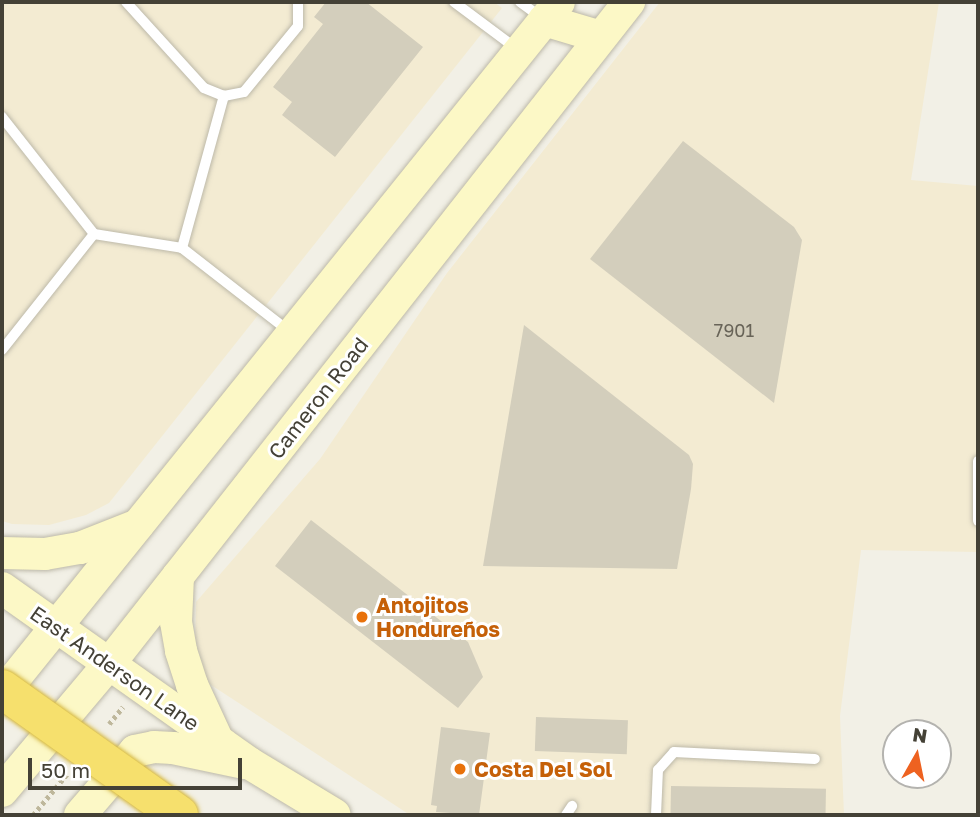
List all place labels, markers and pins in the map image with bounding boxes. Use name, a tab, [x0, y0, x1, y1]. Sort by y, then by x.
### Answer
place label: Antojitos Hondureños	[376, 592, 500, 642]
marker: Antojitos Hondureños	[354, 609, 370, 625]
place label: Costa Del Sol	[474, 756, 612, 782]
marker: Costa Del Sol	[452, 761, 468, 777]

